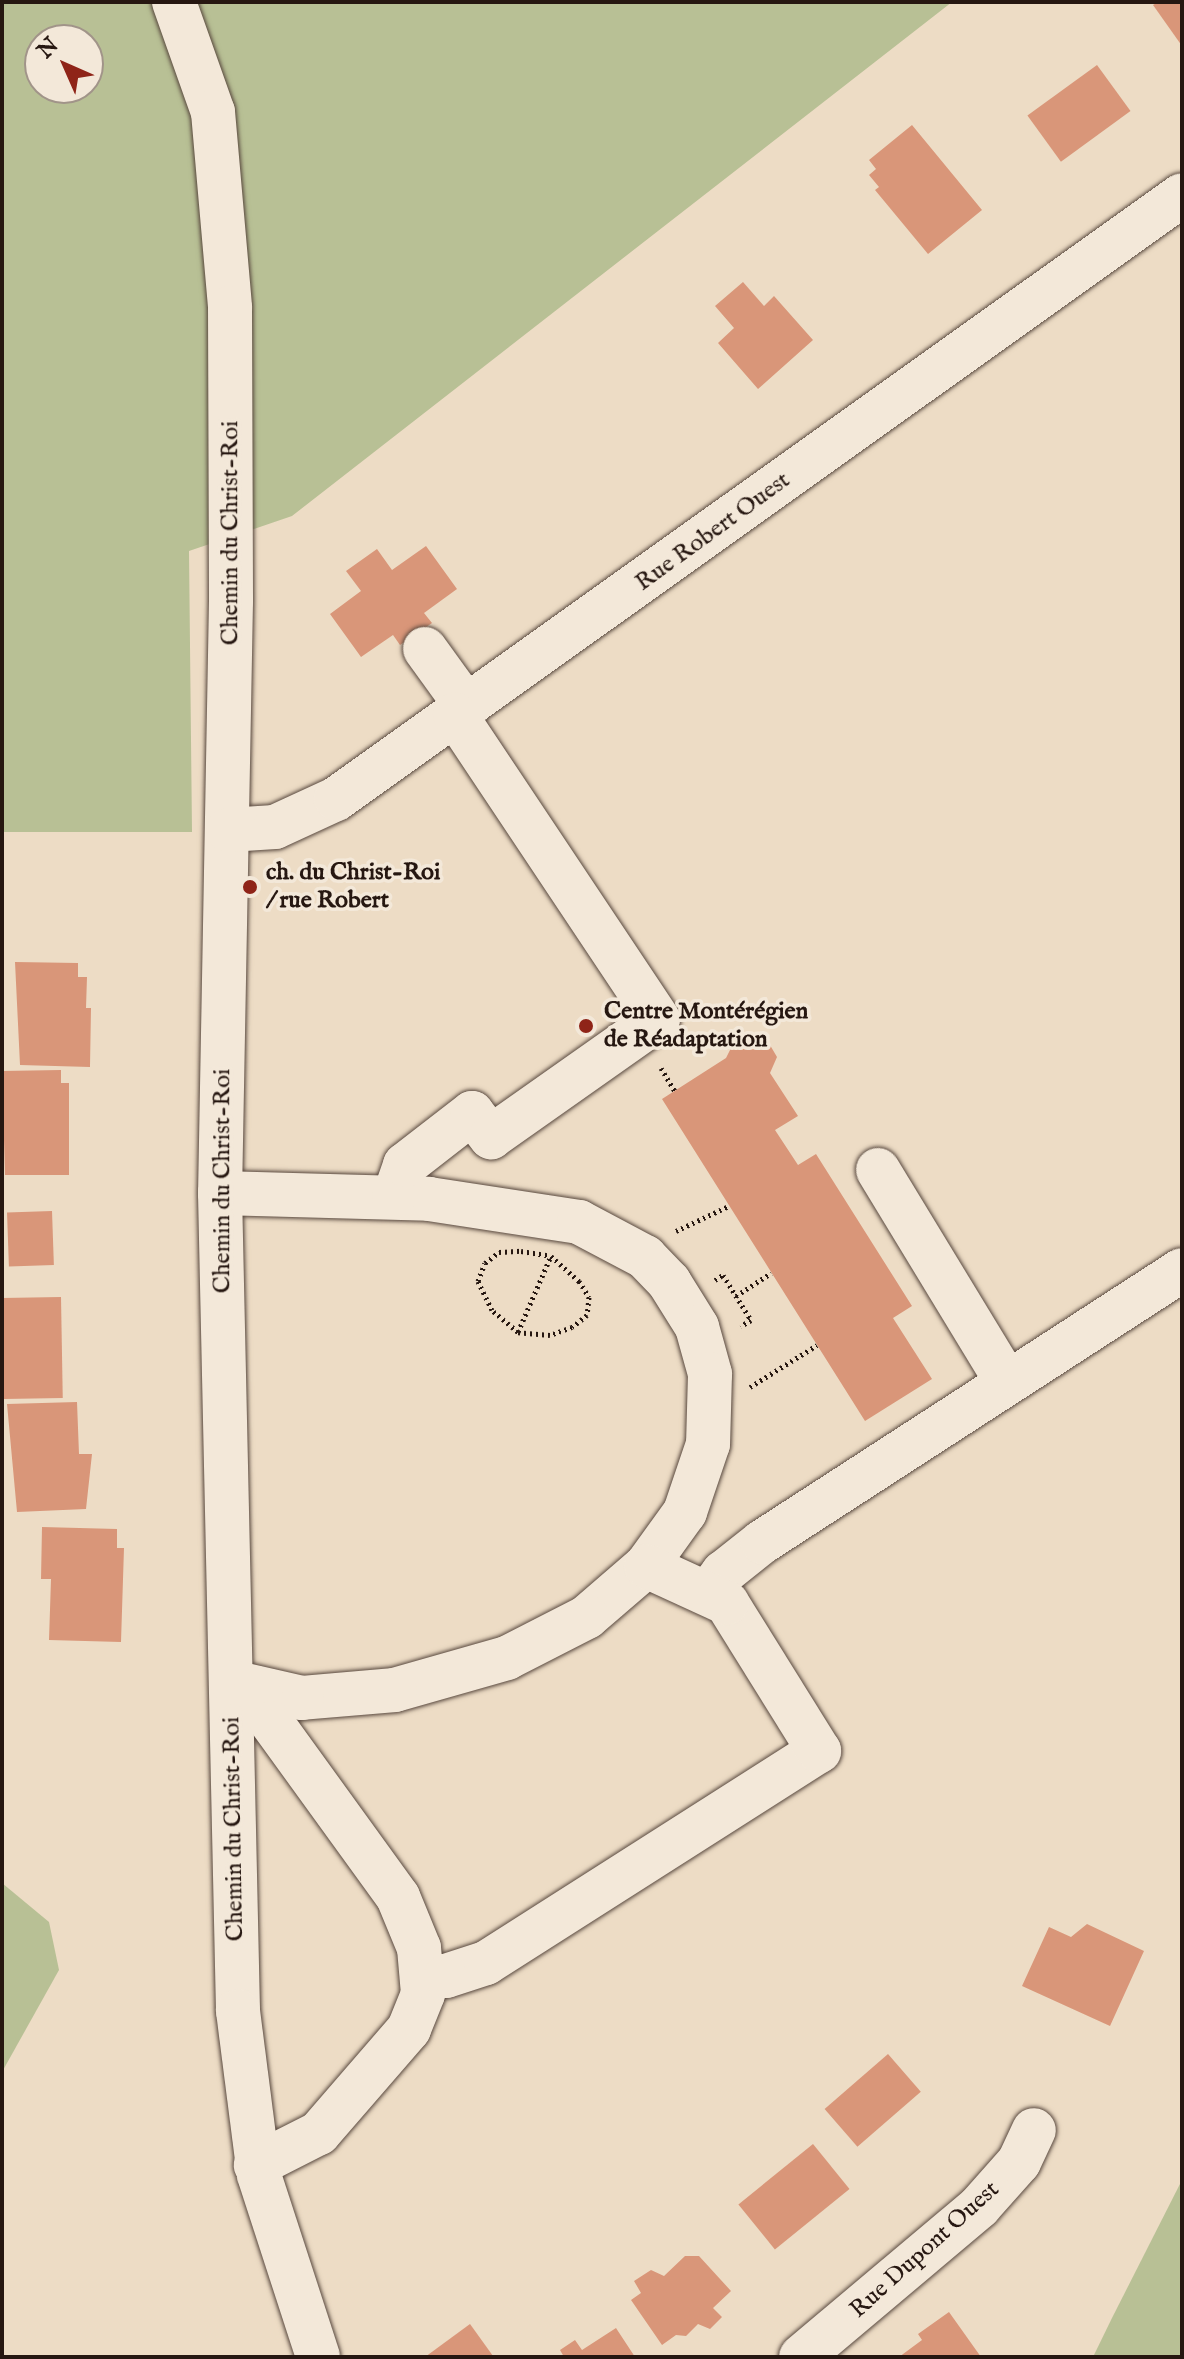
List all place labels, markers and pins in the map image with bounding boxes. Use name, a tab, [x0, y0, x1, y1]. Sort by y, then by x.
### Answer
place label: ch. du Christ-Roi / rue Robert	[266, 859, 440, 915]
marker: ch. du Christ-Roi / rue Robert	[241, 878, 259, 896]
place label: Centre Montérégien de Réadaptation	[604, 998, 808, 1054]
marker: Centre Montérégien de Réadaptation	[575, 1015, 597, 1037]

